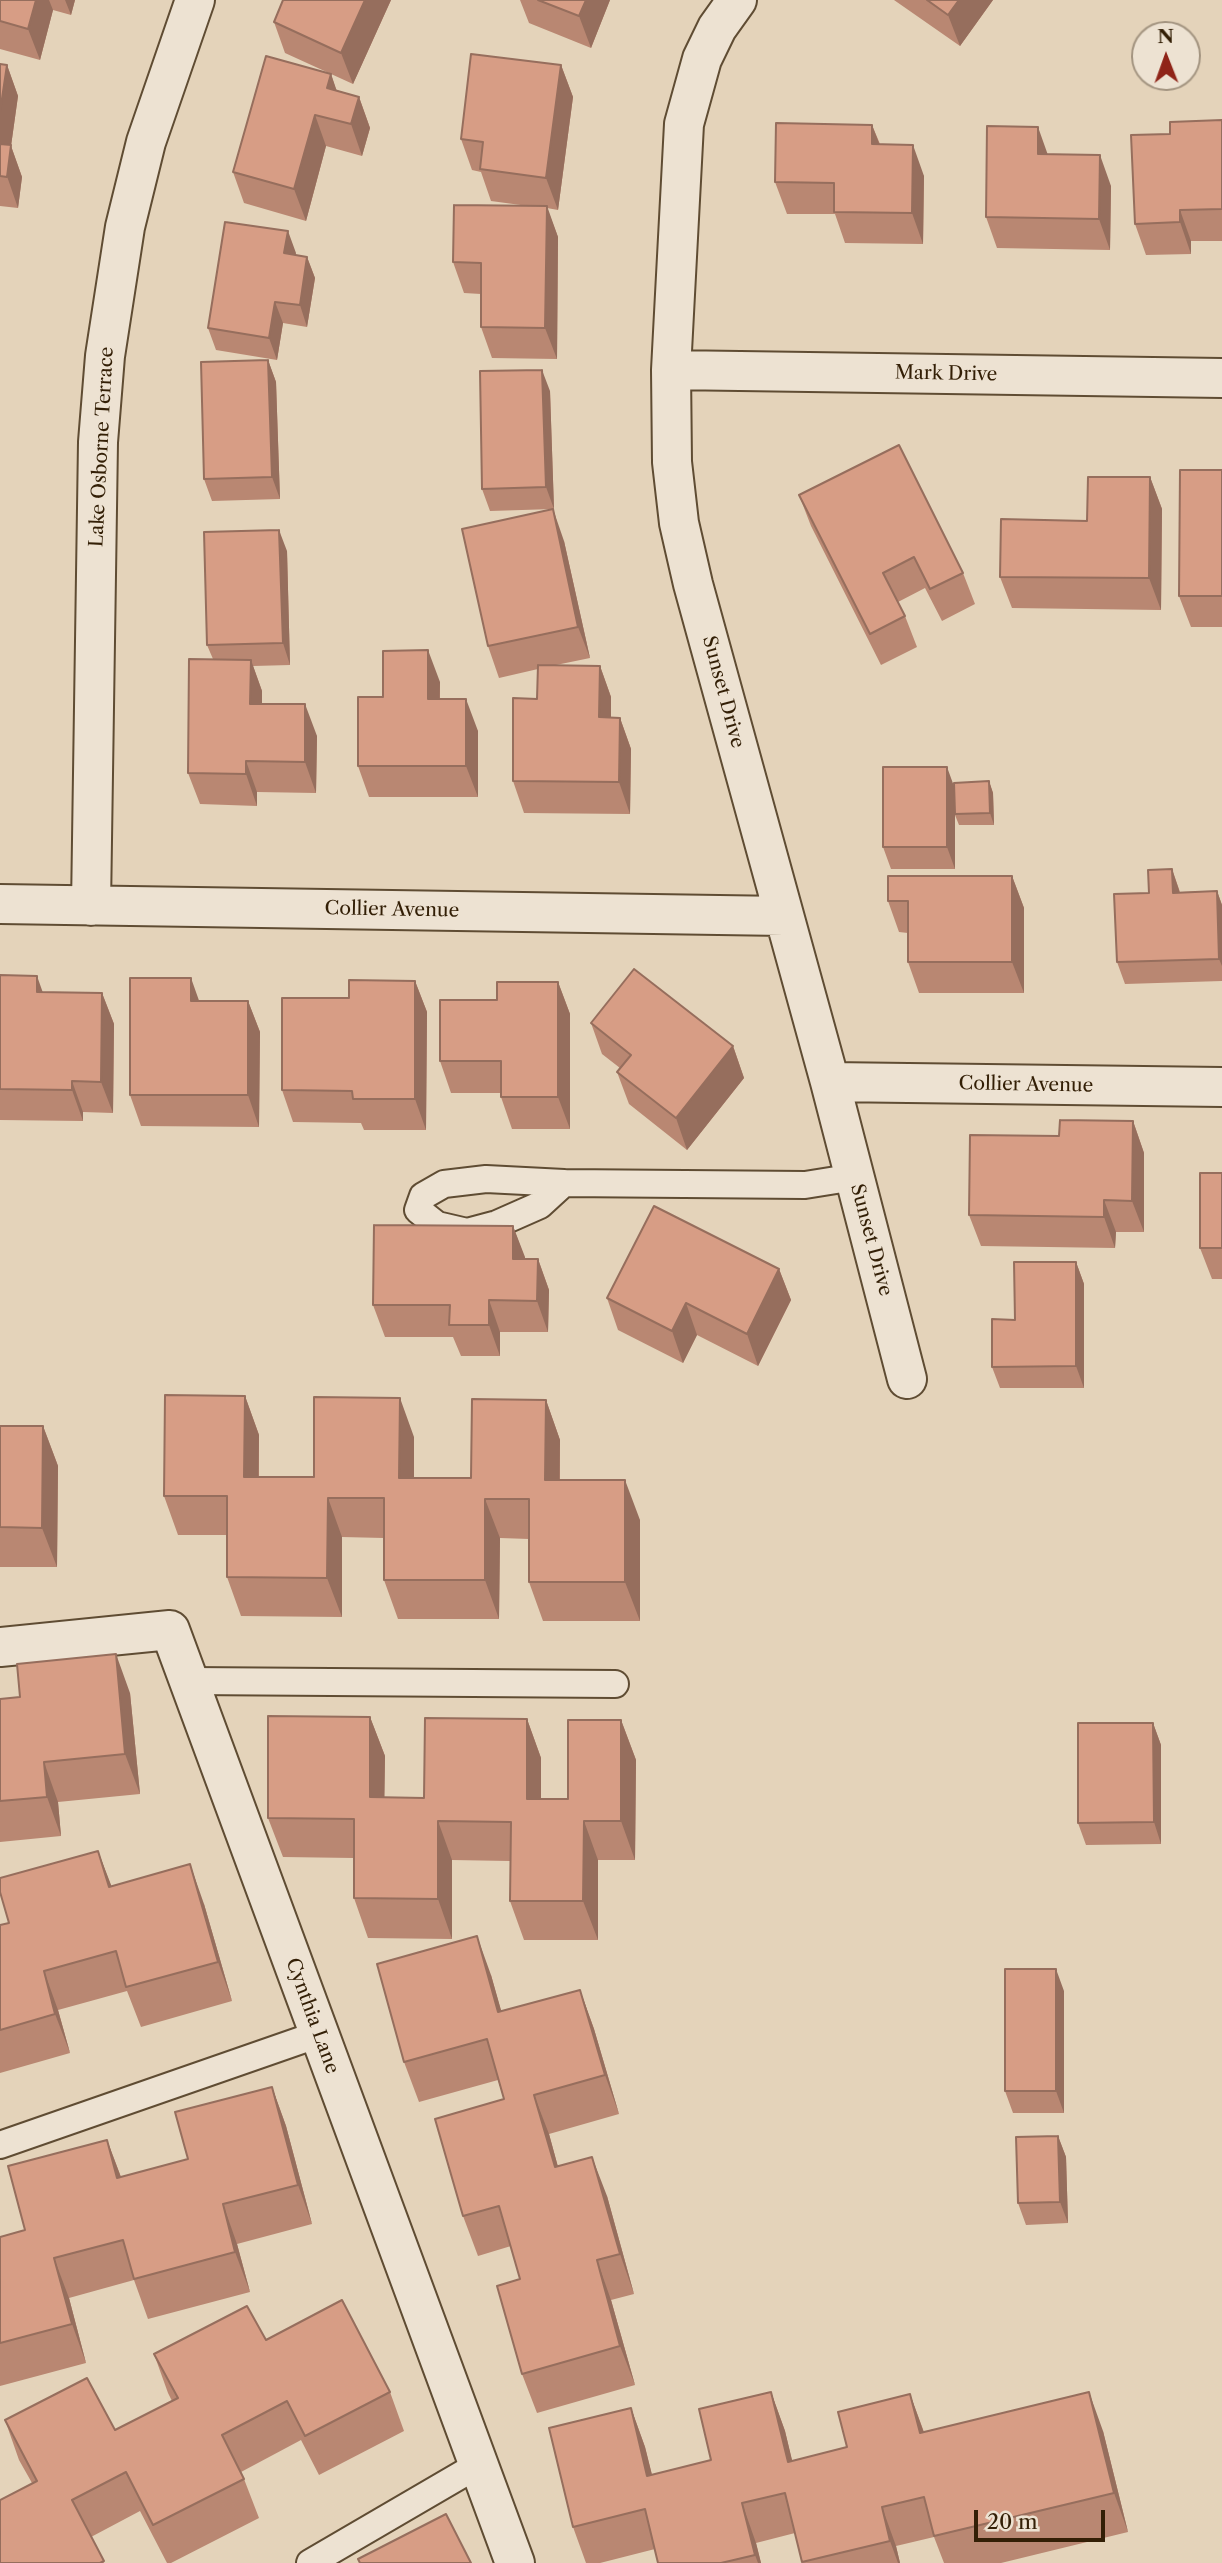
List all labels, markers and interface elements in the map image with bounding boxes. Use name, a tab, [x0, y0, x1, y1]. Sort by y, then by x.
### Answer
north arrow	[1131, 21, 1201, 91]
text: N	[1157, 25, 1174, 48]
street label: Lake Osborne Terrace	[85, 346, 119, 548]
street label: Mark Drive	[895, 362, 997, 386]
street label: Sunset Drive	[697, 633, 749, 751]
street label: Collier Avenue	[325, 897, 459, 923]
street label: Collier Avenue	[959, 1072, 1093, 1098]
street label: Sunset Drive	[845, 1181, 897, 1299]
street label: Cynthia Lane	[280, 1955, 344, 2077]
scale bar	[977, 2496, 1108, 2540]
text: 20 m	[987, 2509, 1038, 2534]

